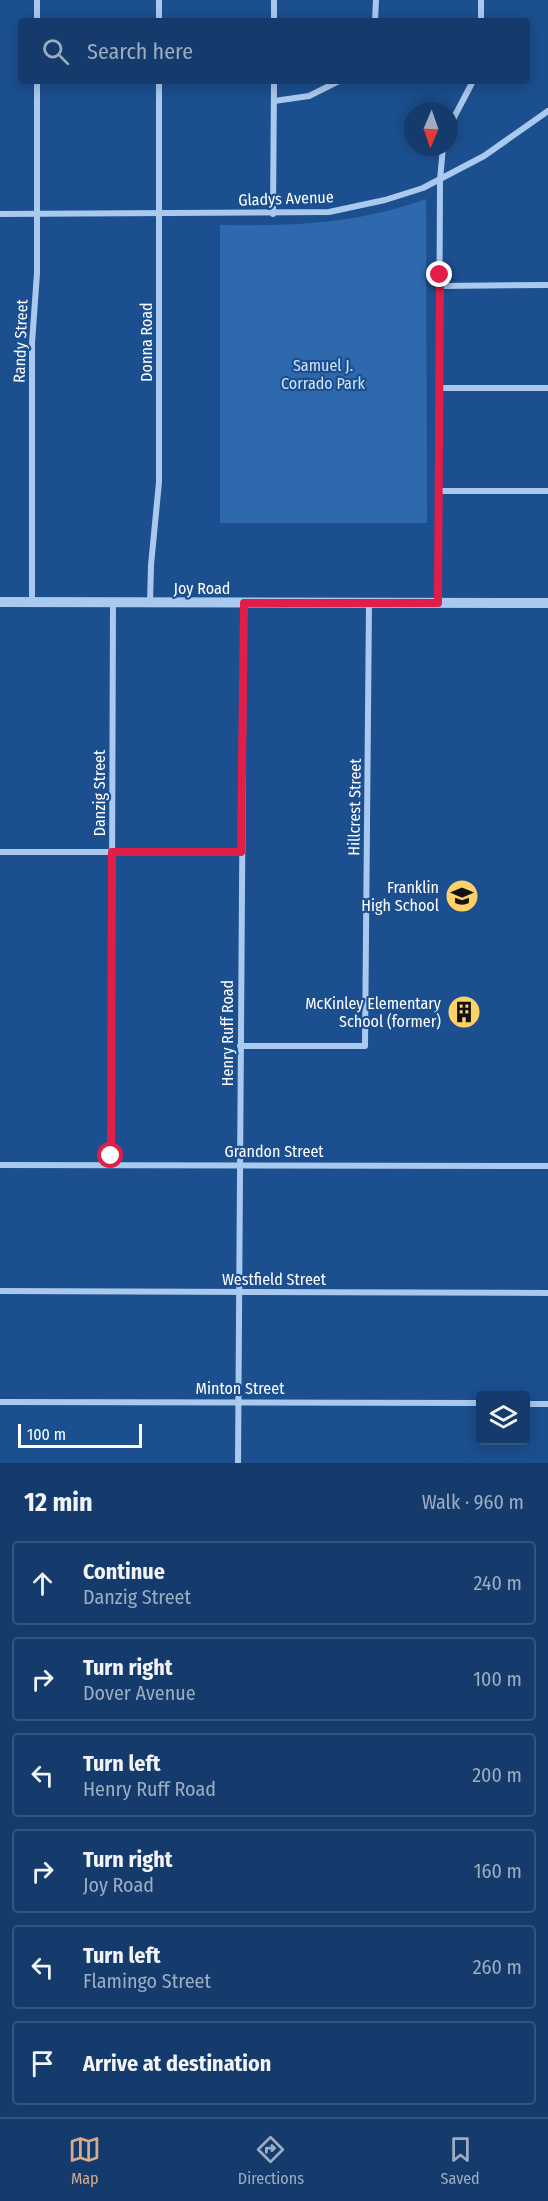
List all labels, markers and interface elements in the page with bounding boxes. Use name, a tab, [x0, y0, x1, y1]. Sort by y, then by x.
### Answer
search box	[18, 18, 530, 84]
icon: search	[39, 35, 72, 68]
text: Search here	[87, 38, 193, 65]
north arrow	[404, 102, 458, 156]
street label: Gladys Avenue	[238, 187, 334, 210]
route end	[426, 261, 452, 287]
street label: Randy Street	[10, 298, 31, 383]
street label: Donna Road	[137, 302, 156, 382]
park label: Samuel J. Corrado Park	[281, 356, 365, 393]
street label: Joy Road	[174, 579, 230, 598]
street label: Danzig Street	[90, 749, 109, 836]
street label: Hillcrest Street	[344, 758, 365, 856]
place label: Franklin High School	[361, 878, 439, 915]
school or university icon: Franklin High School	[444, 878, 480, 914]
street label: Henry Ruff Road	[218, 980, 237, 1086]
place label: McKinley Elementary School (former)	[305, 994, 442, 1031]
building icon: McKinley Elementary School (former)	[446, 994, 482, 1030]
route start	[97, 1142, 123, 1168]
street label: Grandon Street	[224, 1142, 324, 1161]
street label: Westfield Street	[222, 1270, 327, 1289]
street label: Minton Street	[196, 1379, 285, 1398]
map controls	[476, 1391, 530, 1445]
button: layers	[476, 1391, 530, 1445]
scale bar	[18, 1421, 142, 1448]
text: 100 m	[27, 1425, 66, 1444]
text: 12 min	[24, 1487, 93, 1518]
text: Walk · 960 m	[422, 1490, 524, 1514]
text: Continue	[83, 1558, 165, 1585]
icon: ahead	[26, 1567, 59, 1600]
text: 240 m	[473, 1571, 522, 1595]
text: Danzig Street	[83, 1585, 191, 1609]
text: Turn right	[83, 1654, 172, 1681]
icon: right	[26, 1663, 59, 1696]
text: 100 m	[473, 1667, 522, 1691]
text: Dover Avenue	[83, 1681, 196, 1705]
text: Turn left	[83, 1750, 161, 1777]
icon: left	[26, 1759, 59, 1792]
text: 200 m	[472, 1763, 522, 1787]
text: Henry Ruff Road	[83, 1777, 216, 1801]
text: Turn right	[83, 1846, 172, 1873]
icon: right	[26, 1855, 59, 1888]
text: 160 m	[474, 1859, 522, 1883]
text: Joy Road	[83, 1873, 154, 1897]
text: Turn left	[83, 1942, 161, 1969]
icon: left	[26, 1951, 59, 1984]
text: 260 m	[473, 1955, 522, 1979]
text: Flamingo Street	[83, 1969, 211, 1993]
icon: arrive	[26, 2047, 59, 2080]
text: Arrive at destination	[83, 2050, 271, 2077]
tab: Map	[68, 2133, 101, 2188]
tab: Directions	[238, 2133, 304, 2188]
tab: Saved	[441, 2133, 480, 2188]

